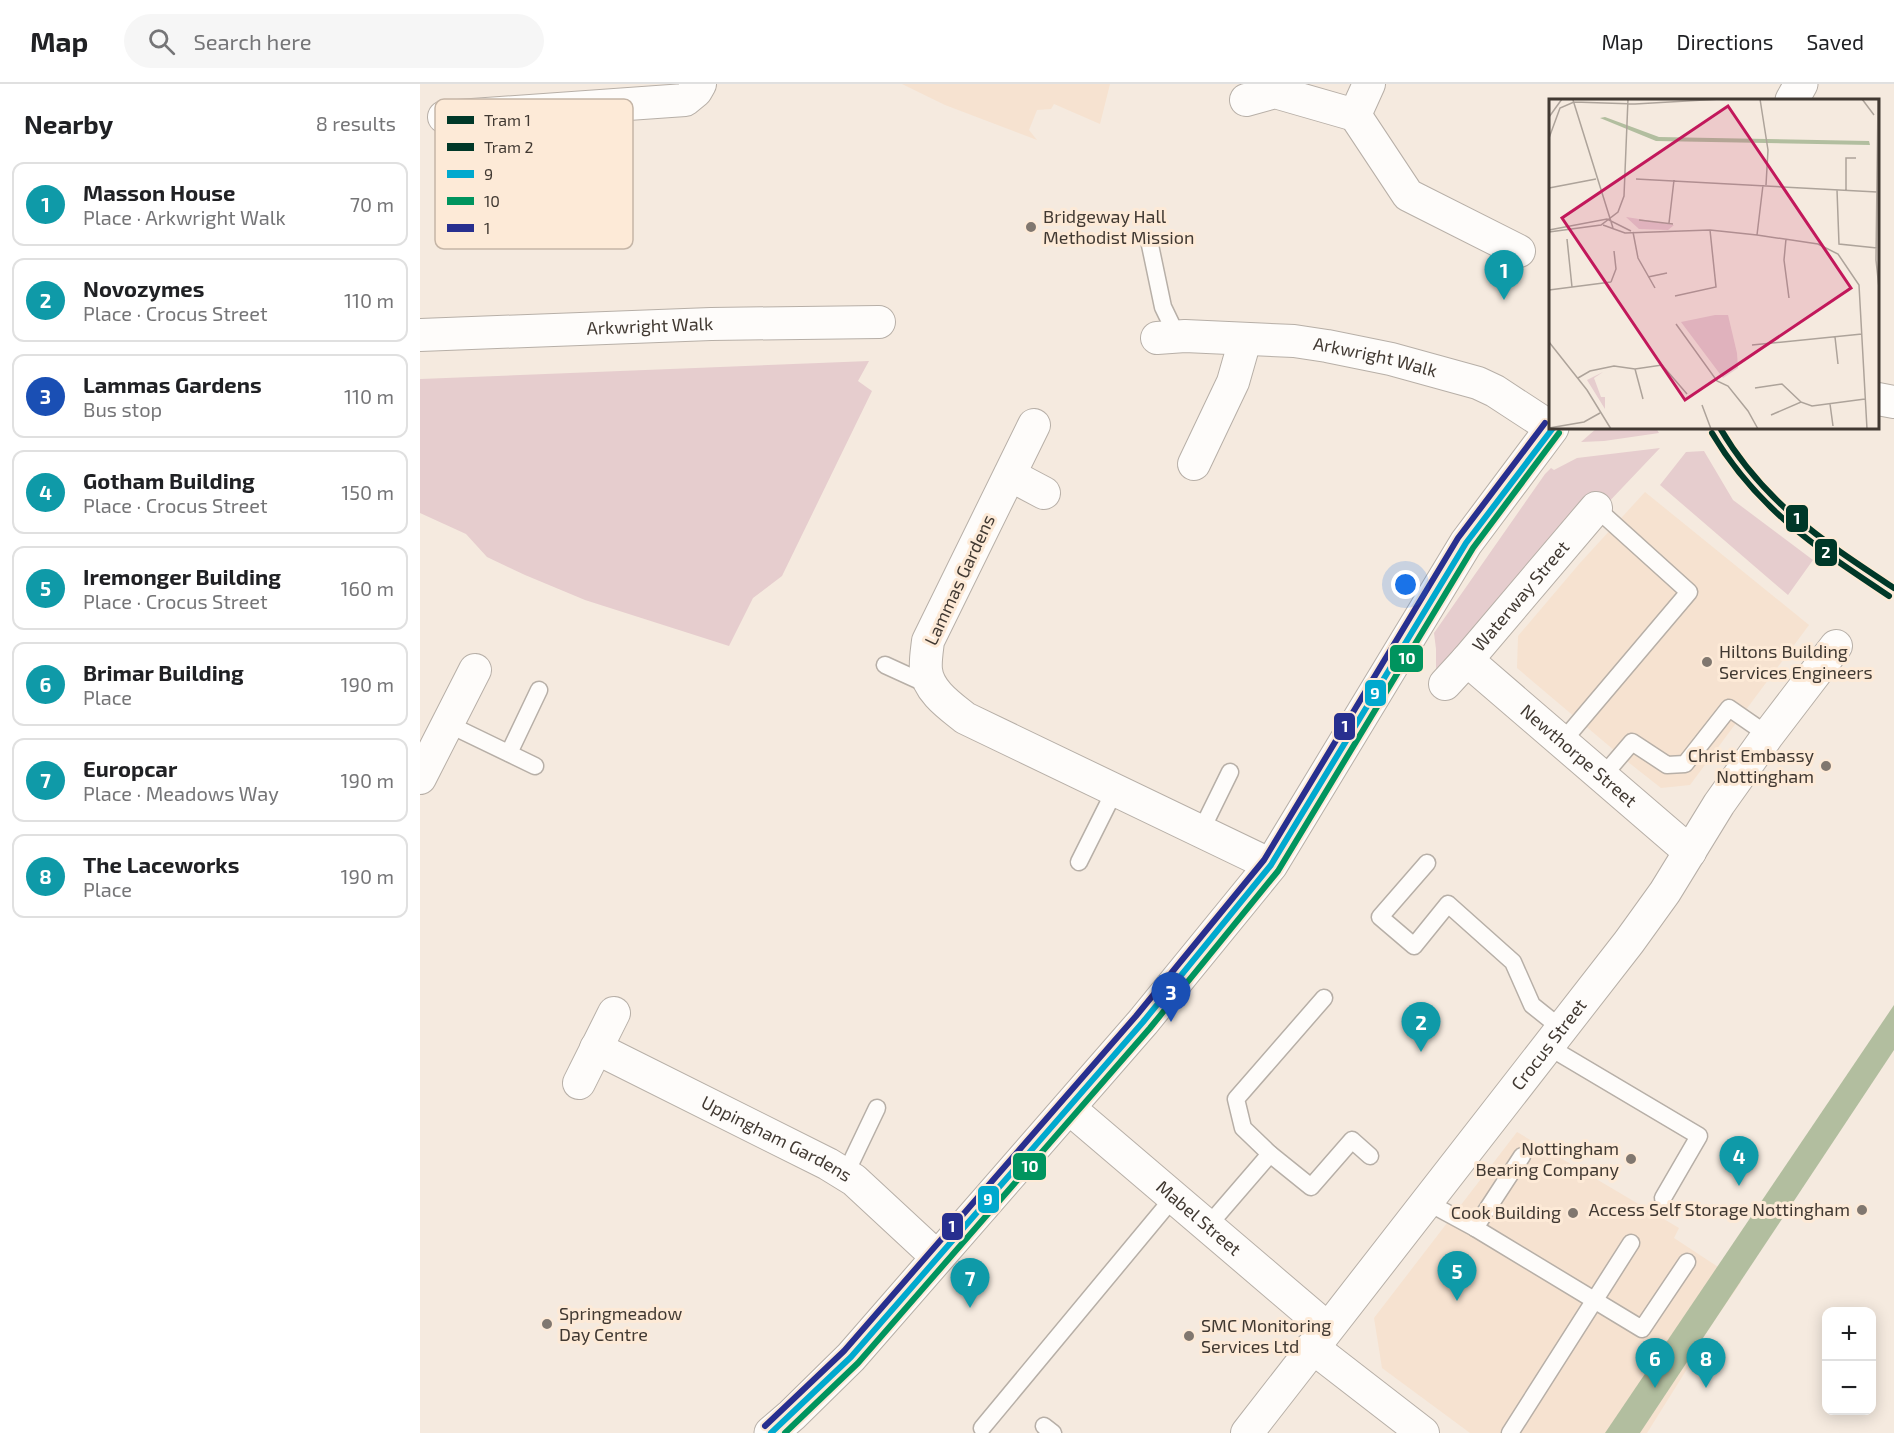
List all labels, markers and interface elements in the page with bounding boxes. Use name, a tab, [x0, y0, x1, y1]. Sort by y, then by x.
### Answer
search box	[124, 14, 544, 68]
text: Map	[30, 24, 88, 58]
icon: search	[145, 25, 178, 58]
text: Search here	[193, 28, 312, 54]
text: Map	[1601, 29, 1644, 54]
text: Directions	[1677, 29, 1773, 54]
text: Saved	[1806, 29, 1864, 54]
legend	[435, 99, 633, 249]
inset map	[1549, 99, 1879, 429]
text: Nearby	[24, 108, 113, 139]
text: Tram 1	[484, 110, 531, 129]
text: 8 results	[316, 111, 396, 135]
text: Tram 2	[484, 137, 534, 156]
text: 9	[484, 164, 493, 183]
text: Masson House	[83, 179, 235, 205]
text: 10	[484, 191, 500, 210]
text: 1	[41, 192, 50, 216]
text: 70 m	[350, 192, 394, 216]
text: Place · Arkwright Walk	[83, 205, 286, 229]
place label: Bridgeway Hall Methodist Mission	[1043, 205, 1194, 248]
text: 1	[484, 218, 490, 237]
marker: Bridgeway Hall Methodist Mission	[1024, 220, 1038, 234]
pin: 1	[1484, 250, 1524, 300]
text: Novozymes	[83, 275, 204, 301]
text: 2	[40, 288, 51, 312]
text: 110 m	[344, 288, 394, 312]
text: Place · Crocus Street	[83, 301, 268, 325]
street label: Arkwright Walk	[586, 312, 713, 339]
street label: Arkwright Walk	[1312, 332, 1440, 381]
text: Lammas Gardens	[83, 371, 262, 397]
text: 3	[40, 384, 51, 408]
text: 110 m	[344, 384, 394, 408]
text: Bus stop	[83, 397, 162, 421]
text: Gotham Building	[83, 467, 255, 493]
text: 4	[39, 480, 52, 504]
text: 150 m	[341, 480, 394, 504]
text: Place · Crocus Street	[83, 493, 268, 517]
line badge: 1	[1785, 504, 1809, 533]
text: 1	[1794, 508, 1800, 527]
street label: Lammas Gardens	[919, 511, 999, 648]
street label: Waterway Street	[1467, 536, 1573, 656]
line badge: 2	[1814, 538, 1838, 567]
text: 2	[1821, 542, 1831, 561]
text: Iremonger Building	[83, 563, 281, 589]
your location	[1391, 570, 1420, 599]
text: 5	[40, 576, 51, 600]
text: 160 m	[341, 576, 394, 600]
text: Place · Crocus Street	[83, 589, 268, 613]
place label: Hiltons Building Services Engineers	[1719, 640, 1873, 683]
line badge: 10	[1389, 644, 1424, 673]
text: 10	[1398, 648, 1416, 667]
marker: Hiltons Building Services Engineers	[1700, 655, 1714, 669]
text: Brimar Building	[83, 659, 244, 685]
text: 6	[40, 672, 51, 696]
text: 190 m	[341, 672, 394, 696]
line badge: 9	[1364, 679, 1387, 707]
text: 9	[1370, 683, 1380, 702]
text: Place	[83, 685, 132, 709]
street label: Newthorpe Street	[1516, 699, 1642, 811]
line badge: 1	[1333, 712, 1356, 741]
text: 1	[1342, 716, 1348, 735]
place label: Christ Embassy Nottingham	[1688, 744, 1814, 787]
text: Europcar	[83, 755, 177, 781]
marker: Christ Embassy Nottingham	[1819, 759, 1833, 773]
text: 7	[40, 768, 51, 792]
text: 190 m	[341, 768, 394, 792]
text: Place · Meadows Way	[83, 781, 279, 805]
text: The Laceworks	[83, 851, 239, 877]
text: 8	[39, 864, 52, 888]
text: 190 m	[341, 864, 394, 888]
text: Place	[83, 877, 132, 901]
pin: 3	[1152, 972, 1191, 1022]
street label: Crocus Street	[1506, 994, 1591, 1094]
pin: 2	[1402, 1002, 1440, 1052]
street label: Uppingham Gardens	[698, 1091, 856, 1186]
pin: 4	[1720, 1136, 1758, 1186]
place label: Nottingham Bearing Company	[1476, 1137, 1619, 1180]
line badge: 10	[1012, 1152, 1047, 1181]
marker: Nottingham Bearing Company	[1624, 1152, 1638, 1166]
text: 10	[1021, 1156, 1039, 1175]
street label: Mabel Street	[1152, 1175, 1246, 1260]
line badge: 9	[977, 1185, 1000, 1214]
text: 9	[983, 1189, 993, 1208]
place label: Access Self Storage Nottingham	[1588, 1198, 1850, 1220]
place label: Cook Building	[1451, 1201, 1561, 1223]
marker: Access Self Storage Nottingham	[1855, 1203, 1869, 1217]
marker: Cook Building	[1566, 1206, 1580, 1220]
line badge: 1	[941, 1212, 964, 1241]
text: 1	[949, 1216, 955, 1235]
pin: 5	[1438, 1252, 1476, 1301]
pin: 7	[950, 1258, 990, 1308]
place label: Springmeadow Day Centre	[559, 1302, 683, 1345]
map controls	[1822, 1307, 1876, 1415]
button: +	[1822, 1307, 1876, 1361]
place label: SMC Monitoring Services Ltd	[1201, 1314, 1331, 1357]
marker: Springmeadow Day Centre	[540, 1317, 554, 1331]
marker: SMC Monitoring Services Ltd	[1182, 1329, 1196, 1343]
pin: 6	[1636, 1338, 1674, 1388]
pin: 8	[1686, 1338, 1726, 1388]
button: −	[1822, 1361, 1876, 1415]

